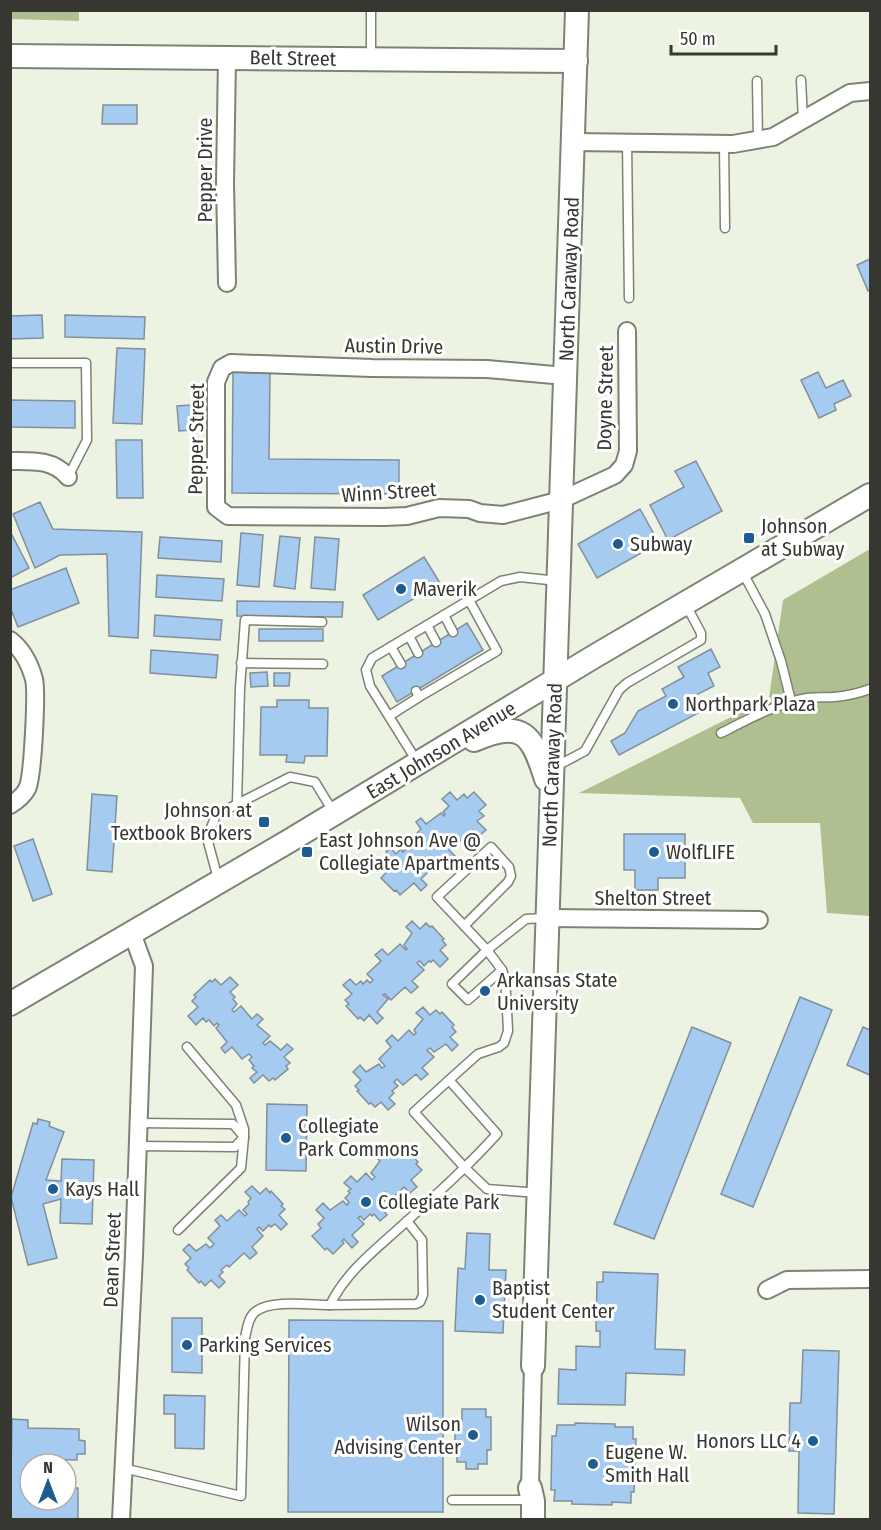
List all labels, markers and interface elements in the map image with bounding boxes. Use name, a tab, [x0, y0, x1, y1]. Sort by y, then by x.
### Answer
scale bar	[671, 18, 776, 56]
text: 50 m	[680, 28, 716, 50]
street label: Belt Street	[250, 45, 337, 71]
street label: Pepper Drive	[193, 118, 217, 222]
street label: North Caraway Road	[554, 196, 584, 362]
street label: Austin Drive	[344, 333, 444, 359]
street label: Doyne Street	[592, 345, 618, 451]
street label: Pepper Street	[183, 382, 209, 495]
street label: Winn Street	[341, 477, 438, 507]
place label: Johnson at Subway	[761, 514, 844, 561]
marker: Johnson at Subway	[742, 531, 756, 545]
place label: Subway	[630, 532, 692, 556]
marker: Subway	[611, 537, 625, 551]
place label: Maverik	[413, 577, 477, 601]
marker: Maverik	[394, 582, 408, 596]
street label: North Caraway Road	[537, 682, 567, 848]
place label: Northpark Plaza	[685, 692, 816, 716]
street label: East Johnson Avenue	[362, 696, 520, 804]
marker: Northpark Plaza	[666, 697, 680, 711]
place label: Johnson at Textbook Brokers	[111, 798, 252, 845]
marker: Johnson at Textbook Brokers	[257, 815, 271, 829]
place label: East Johnson Ave @ Collegiate Apartments	[319, 828, 500, 875]
place label: WolfLIFE	[666, 840, 735, 864]
marker: East Johnson Ave @ Collegiate Apartments	[300, 845, 314, 859]
marker: WolfLIFE	[647, 845, 661, 859]
street label: Shelton Street	[595, 886, 712, 910]
place label: Arkansas State University	[497, 968, 617, 1015]
marker: Arkansas State University	[478, 984, 492, 998]
place label: Collegiate Park Commons	[298, 1114, 419, 1161]
marker: Collegiate Park Commons	[279, 1131, 293, 1145]
place label: Kays Hall	[65, 1177, 139, 1201]
marker: Kays Hall	[46, 1182, 60, 1196]
place label: Collegiate Park	[378, 1190, 500, 1214]
marker: Collegiate Park	[359, 1195, 373, 1209]
street label: Dean Street	[98, 1211, 126, 1308]
place label: Baptist Student Center	[492, 1276, 615, 1323]
marker: Baptist Student Center	[473, 1293, 487, 1307]
place label: Parking Services	[199, 1333, 332, 1357]
marker: Parking Services	[180, 1338, 194, 1352]
place label: Wilson Advising Center	[334, 1412, 461, 1459]
marker: Wilson Advising Center	[466, 1428, 480, 1442]
place label: Honors LLC 4	[696, 1429, 801, 1453]
marker: Honors LLC 4	[806, 1434, 820, 1448]
place label: Eugene W. Smith Hall	[605, 1440, 689, 1487]
north arrow	[18, 1452, 78, 1512]
marker: Eugene W. Smith Hall	[586, 1457, 600, 1471]
text: N	[43, 1458, 53, 1477]

